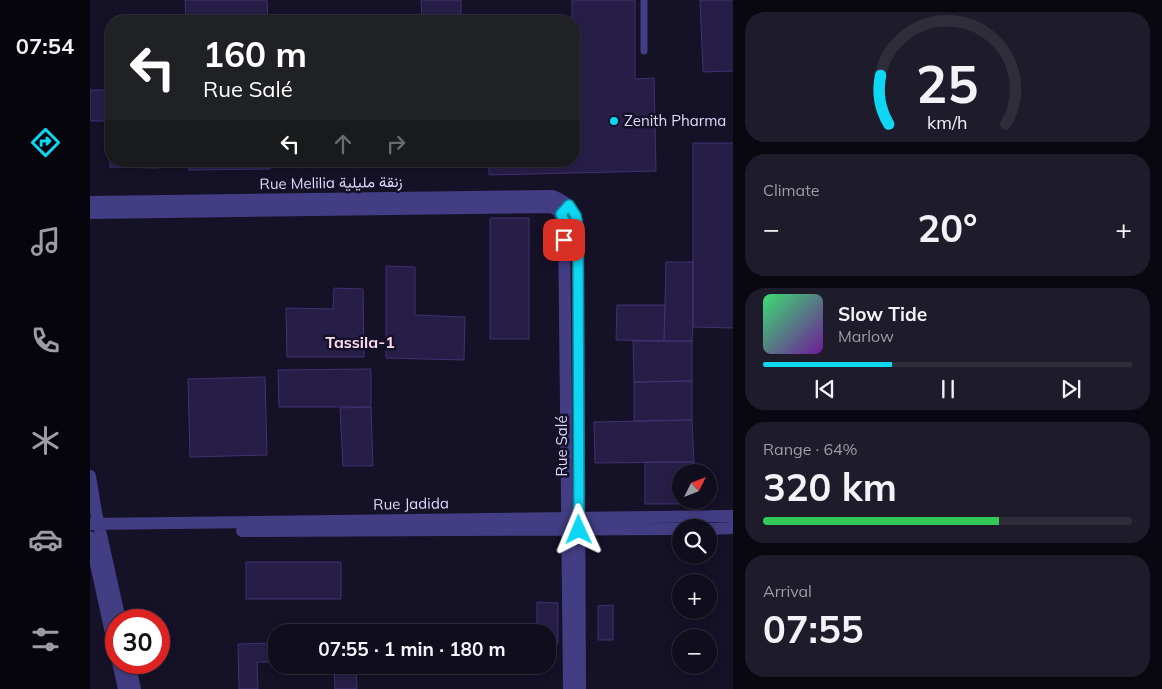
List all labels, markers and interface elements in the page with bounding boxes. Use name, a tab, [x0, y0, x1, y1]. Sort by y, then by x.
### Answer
text: 07:54	[16, 32, 74, 60]
text: 160 m	[203, 32, 307, 76]
icon: left	[120, 35, 185, 100]
text: 25	[916, 51, 979, 116]
text: Rue Salé	[203, 75, 293, 103]
place label: Zenith Pharma	[624, 111, 726, 130]
text: km/h	[927, 111, 968, 133]
marker: Zenith Pharma	[608, 115, 620, 127]
icon: directions	[28, 125, 63, 160]
icon: left	[276, 130, 304, 158]
icon: ahead	[329, 130, 357, 158]
icon: right	[382, 130, 410, 158]
street label: Rue Melilia زنقة مليلية	[259, 172, 403, 193]
text: Climate	[763, 180, 819, 200]
text: 20°	[917, 204, 978, 252]
text: −	[763, 211, 780, 246]
text: +	[1115, 211, 1132, 246]
pin	[543, 219, 585, 261]
icon: music	[28, 224, 63, 259]
icon: arrive	[550, 226, 578, 254]
text: Slow Tide	[838, 302, 927, 326]
icon: phone	[28, 323, 63, 358]
text: Marlow	[838, 326, 894, 346]
district label: Tassila-1	[325, 332, 395, 352]
icon: previous	[811, 375, 839, 403]
icon: pause	[934, 375, 962, 403]
icon: next	[1057, 375, 1085, 403]
street label: Rue Salé	[552, 415, 571, 477]
icon: climate	[28, 423, 63, 458]
text: Range · 64%	[763, 439, 858, 459]
text: 320 km	[763, 463, 897, 511]
north arrow	[672, 464, 718, 509]
map controls	[672, 464, 717, 674]
street label: Rue Jadida	[373, 493, 449, 514]
position arrow	[552, 503, 604, 555]
button: search	[672, 519, 717, 564]
icon: car	[28, 522, 63, 557]
button: +	[672, 574, 717, 619]
text: Arrival	[763, 581, 812, 601]
text: 07:55	[763, 605, 864, 653]
speed limit sign: 30	[105, 609, 170, 674]
icon: filters	[28, 622, 63, 657]
button: −	[672, 629, 717, 674]
text: 07:55 · 1 min · 180 m	[318, 637, 506, 661]

